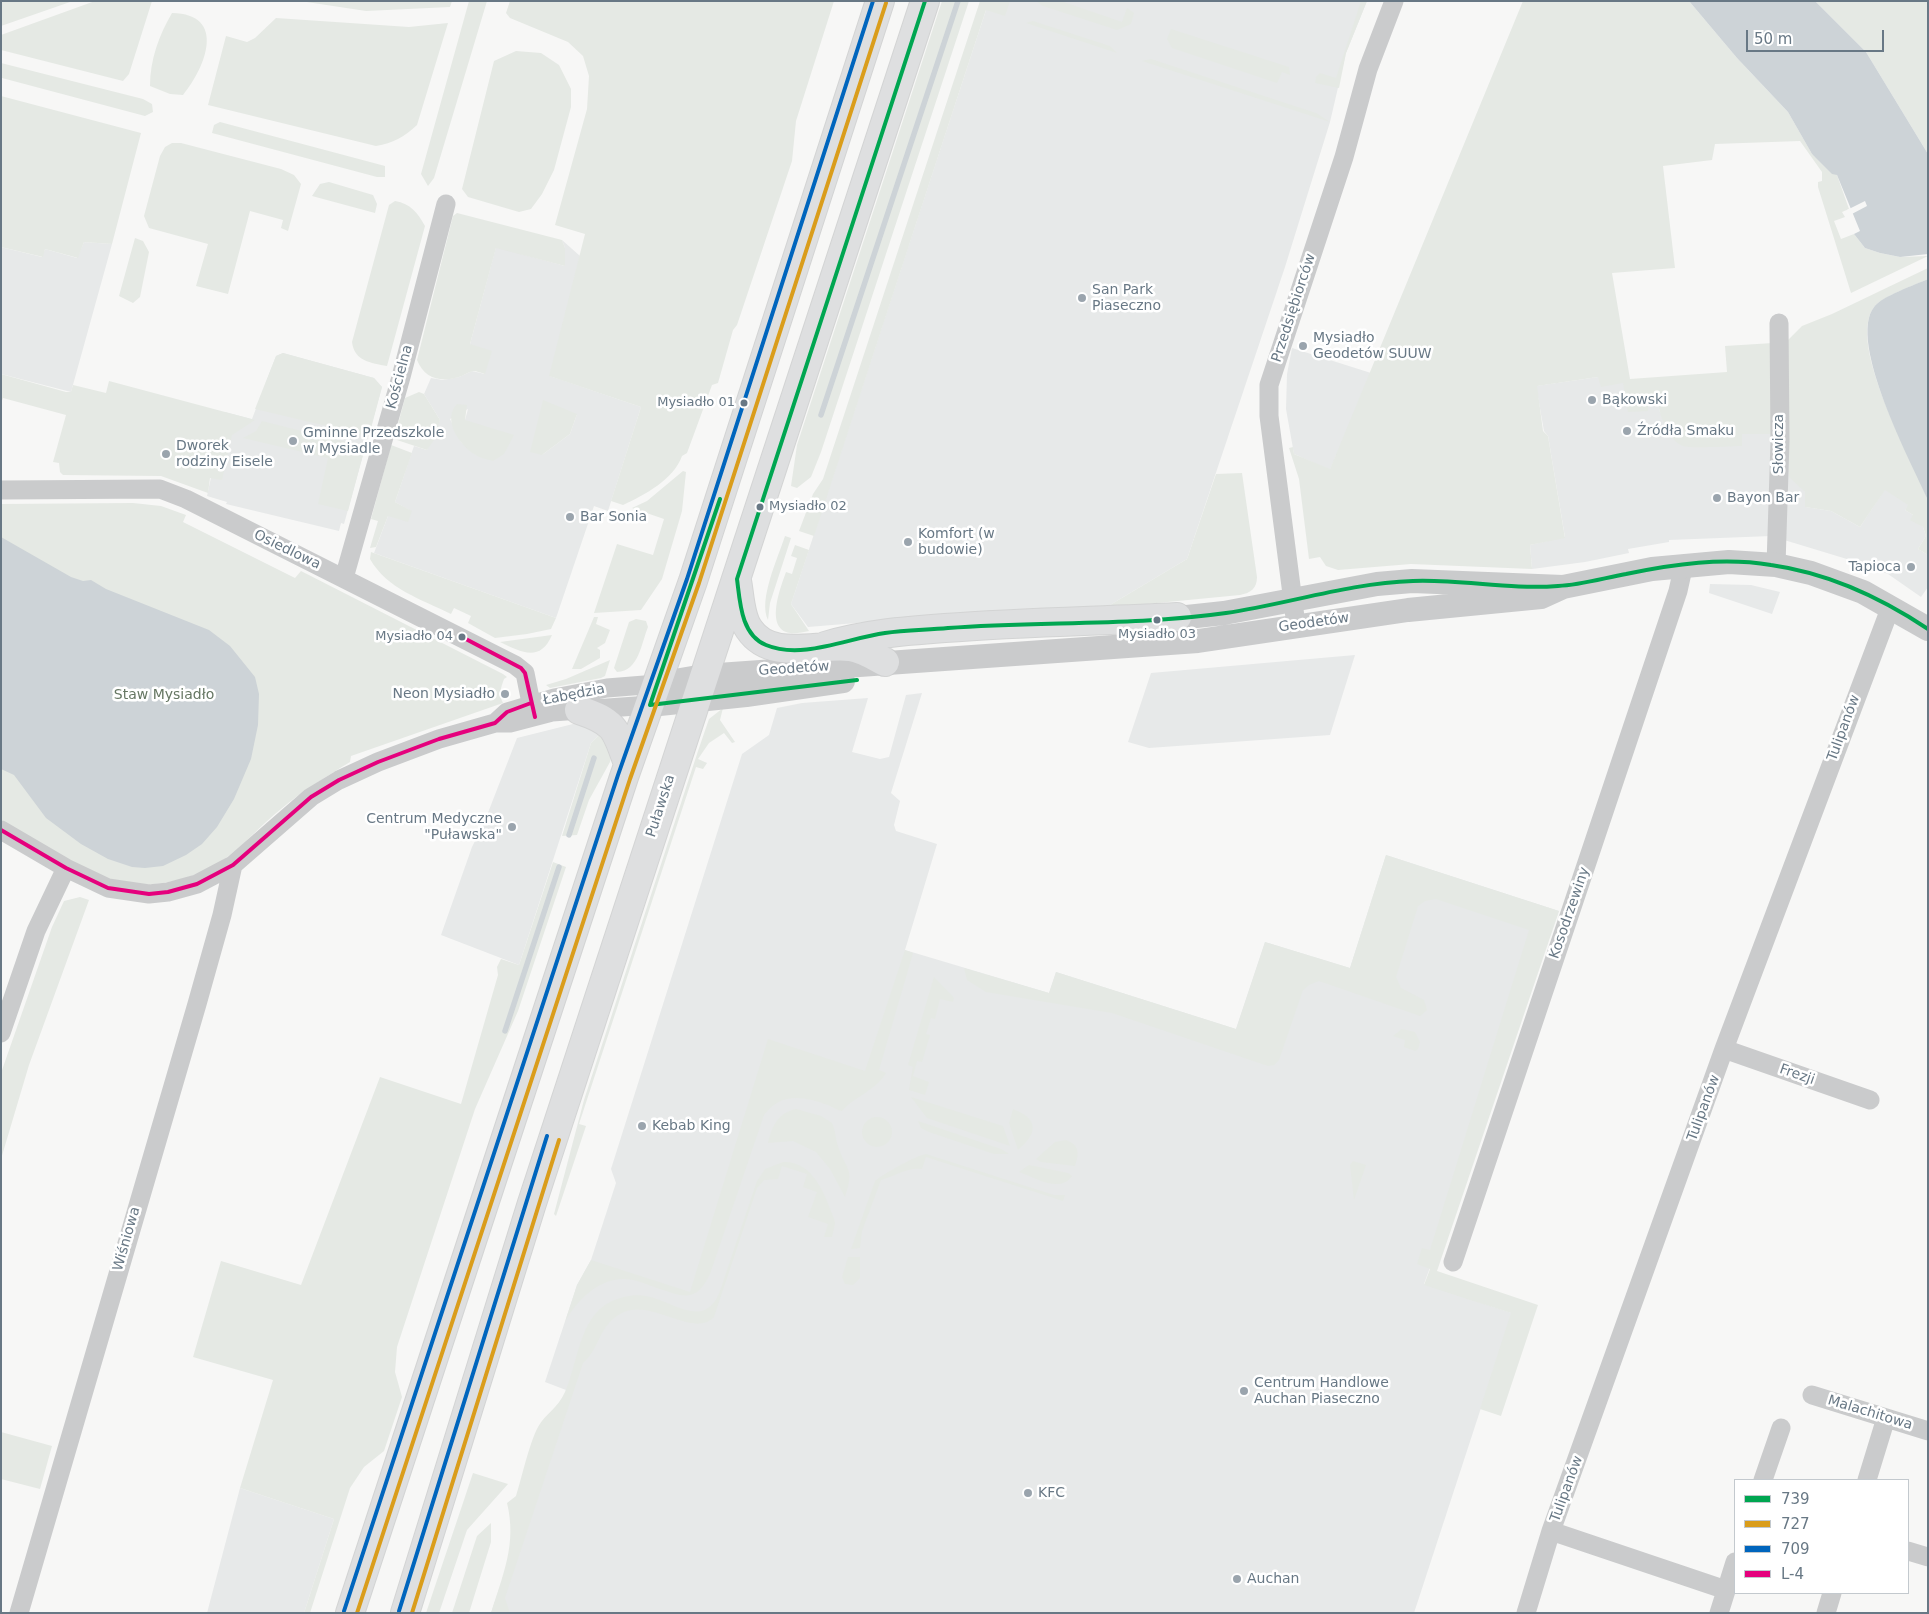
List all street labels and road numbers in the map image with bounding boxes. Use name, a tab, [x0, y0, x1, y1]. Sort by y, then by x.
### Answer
street label: Przedsiębiorców	[1269, 252, 1319, 364]
street label: Kościelna	[383, 343, 417, 411]
street label: Słowicza	[1771, 414, 1787, 474]
street label: Osiedlowa	[251, 527, 323, 573]
street label: Geodetów	[1278, 610, 1350, 636]
street label: Geodetów	[758, 658, 830, 680]
street label: Łabędzia	[542, 681, 606, 709]
street label: Tulipanów	[1824, 693, 1864, 763]
street label: Puławska	[643, 773, 679, 839]
street label: Kosodrzewiny	[1546, 865, 1594, 961]
street label: Frezji	[1777, 1061, 1817, 1089]
street label: Tulipanów	[1684, 1073, 1724, 1143]
street label: Wiśniowa	[110, 1205, 144, 1273]
street label: Malachitowa	[1826, 1392, 1914, 1434]
street label: Tulipanów	[1547, 1454, 1587, 1524]

